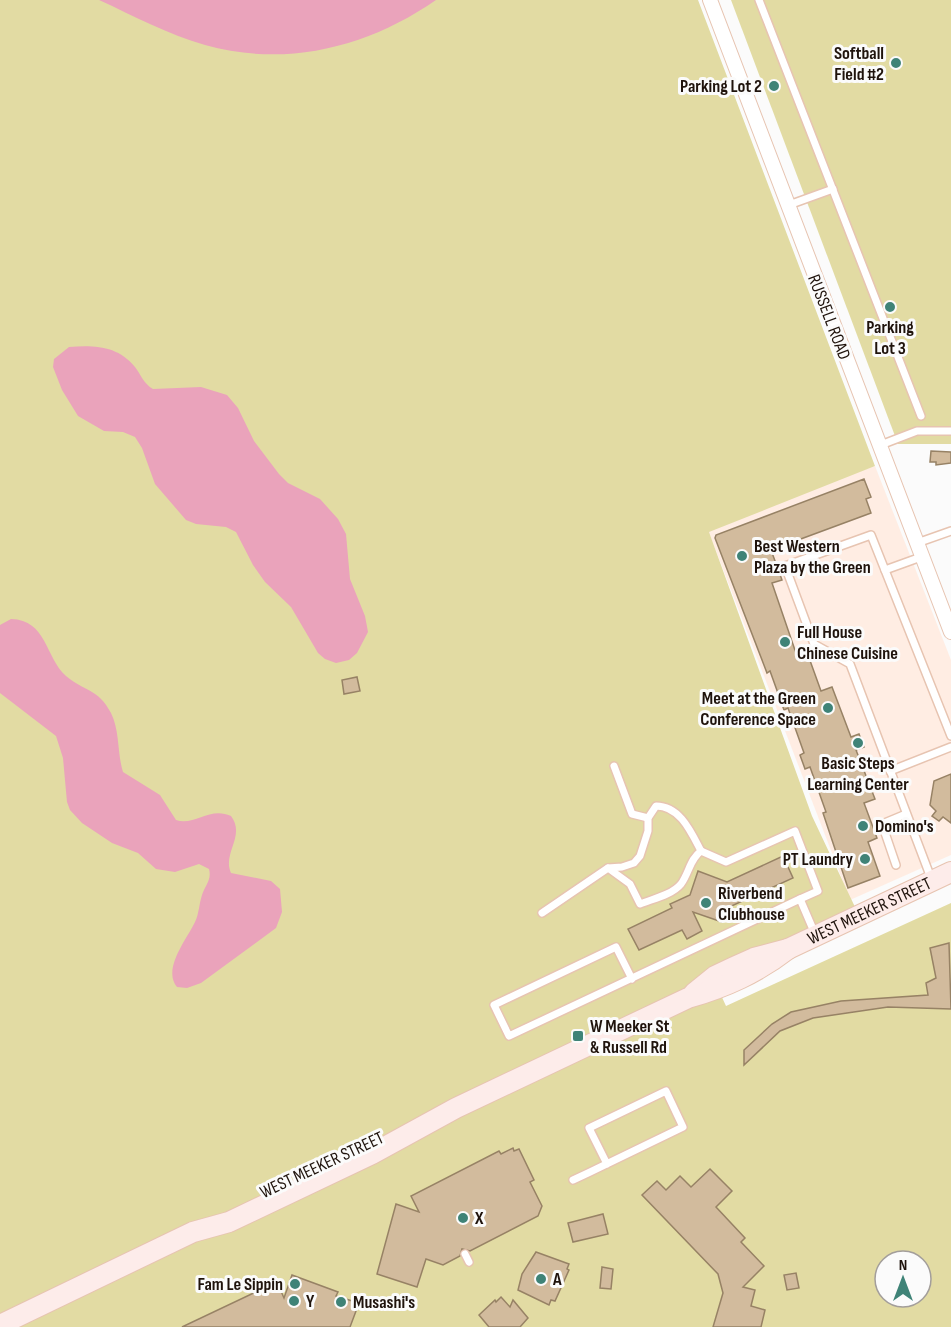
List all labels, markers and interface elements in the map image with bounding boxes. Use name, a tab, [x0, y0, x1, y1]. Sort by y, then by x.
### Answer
place label: Softball Field #2	[834, 43, 884, 85]
marker: Softball Field #2	[889, 56, 903, 70]
place label: Parking Lot 2	[680, 76, 762, 97]
marker: Parking Lot 2	[767, 79, 781, 93]
street label: RUSSELL ROAD	[803, 272, 855, 362]
marker: Parking Lot 3	[883, 300, 897, 314]
place label: Parking Lot 3	[866, 317, 914, 359]
place label: Best Western Plaza by the Green	[754, 536, 871, 578]
marker: Best Western Plaza by the Green	[735, 549, 749, 563]
place label: Full House Chinese Cuisine	[797, 622, 898, 664]
marker: Full House Chinese Cuisine	[778, 635, 792, 649]
place label: Meet at the Green Conference Space	[700, 688, 816, 730]
marker: Meet at the Green Conference Space	[821, 701, 835, 715]
marker: Basic Steps Learning Center	[851, 736, 865, 750]
place label: Basic Steps Learning Center	[807, 753, 909, 795]
place label: Domino's	[875, 816, 934, 837]
marker: Domino's	[856, 819, 870, 833]
place label: PT Laundry	[783, 849, 854, 870]
marker: PT Laundry	[858, 852, 872, 866]
street label: WEST MEEKER STREET	[804, 872, 935, 949]
place label: Riverbend Clubhouse	[718, 883, 785, 925]
marker: Riverbend Clubhouse	[699, 896, 713, 910]
place label: W Meeker St & Russell Rd	[590, 1016, 670, 1058]
marker: W Meeker St & Russell Rd	[571, 1029, 585, 1043]
street label: WEST MEEKER STREET	[257, 1127, 387, 1203]
place label: X	[474, 1208, 484, 1229]
marker: X	[456, 1211, 470, 1225]
north arrow	[873, 1249, 933, 1309]
text: N	[899, 1256, 907, 1275]
place label: A	[552, 1269, 562, 1290]
marker: A	[534, 1272, 548, 1286]
place label: Fam Le Sippin	[198, 1274, 283, 1295]
marker: Fam Le Sippin	[288, 1277, 302, 1291]
place label: Y	[306, 1291, 315, 1312]
place label: Musashi's	[353, 1292, 415, 1313]
marker: Y	[287, 1294, 301, 1308]
marker: Musashi's	[334, 1295, 348, 1309]

